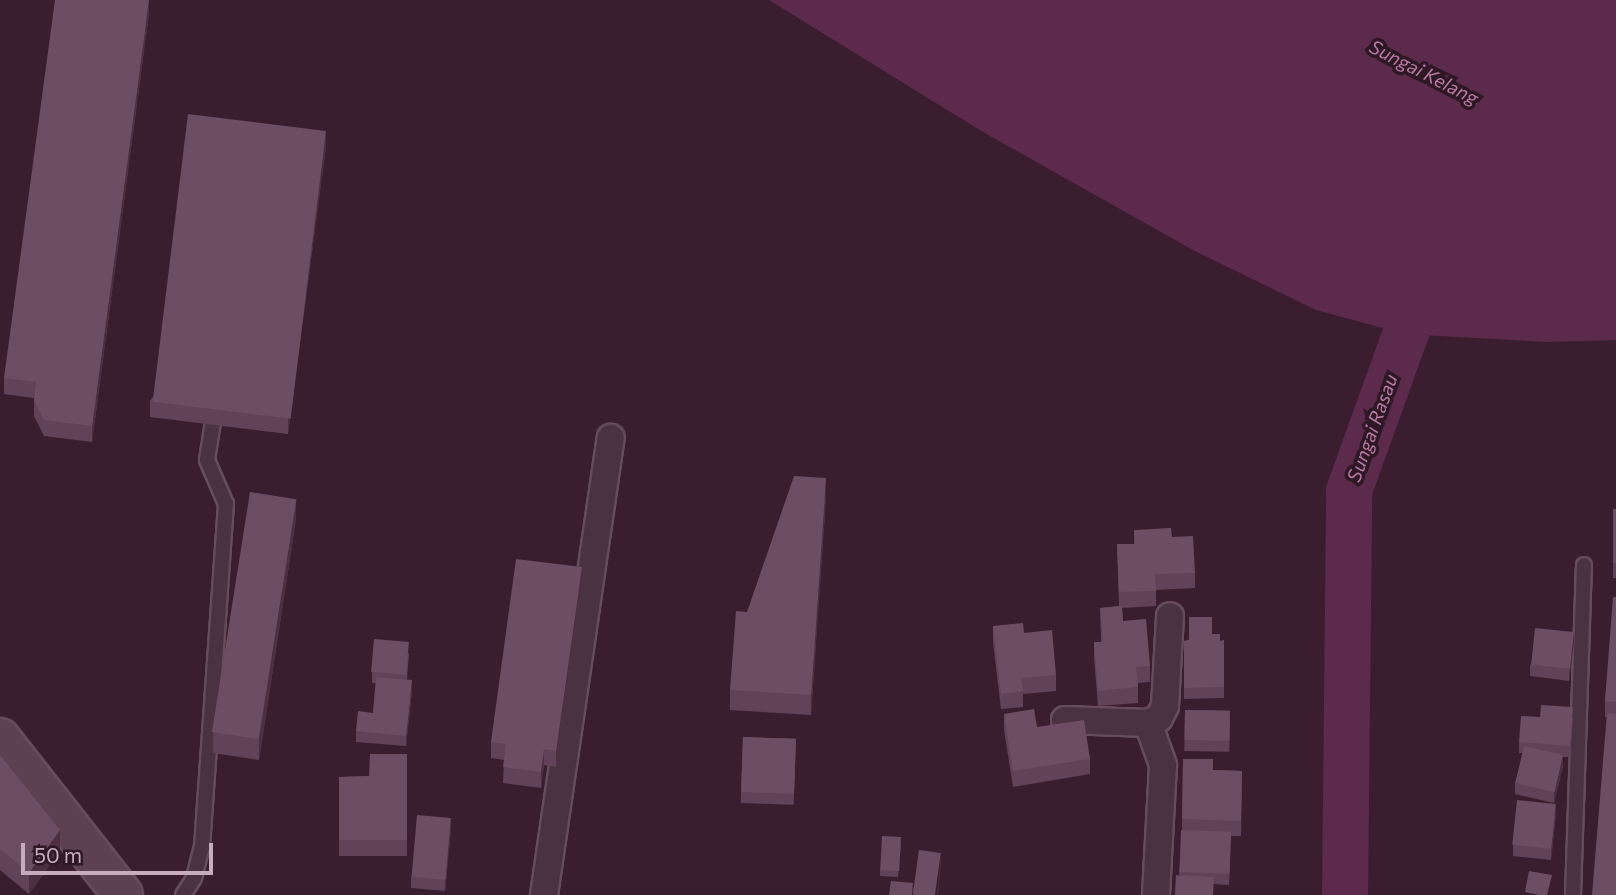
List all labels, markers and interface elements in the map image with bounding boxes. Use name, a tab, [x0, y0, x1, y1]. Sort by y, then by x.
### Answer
water label: Sungai Kelang	[1366, 35, 1482, 109]
water label: Sungai Rasau	[1342, 371, 1402, 485]
scale bar	[24, 828, 217, 872]
text: 50 m	[34, 842, 82, 867]

